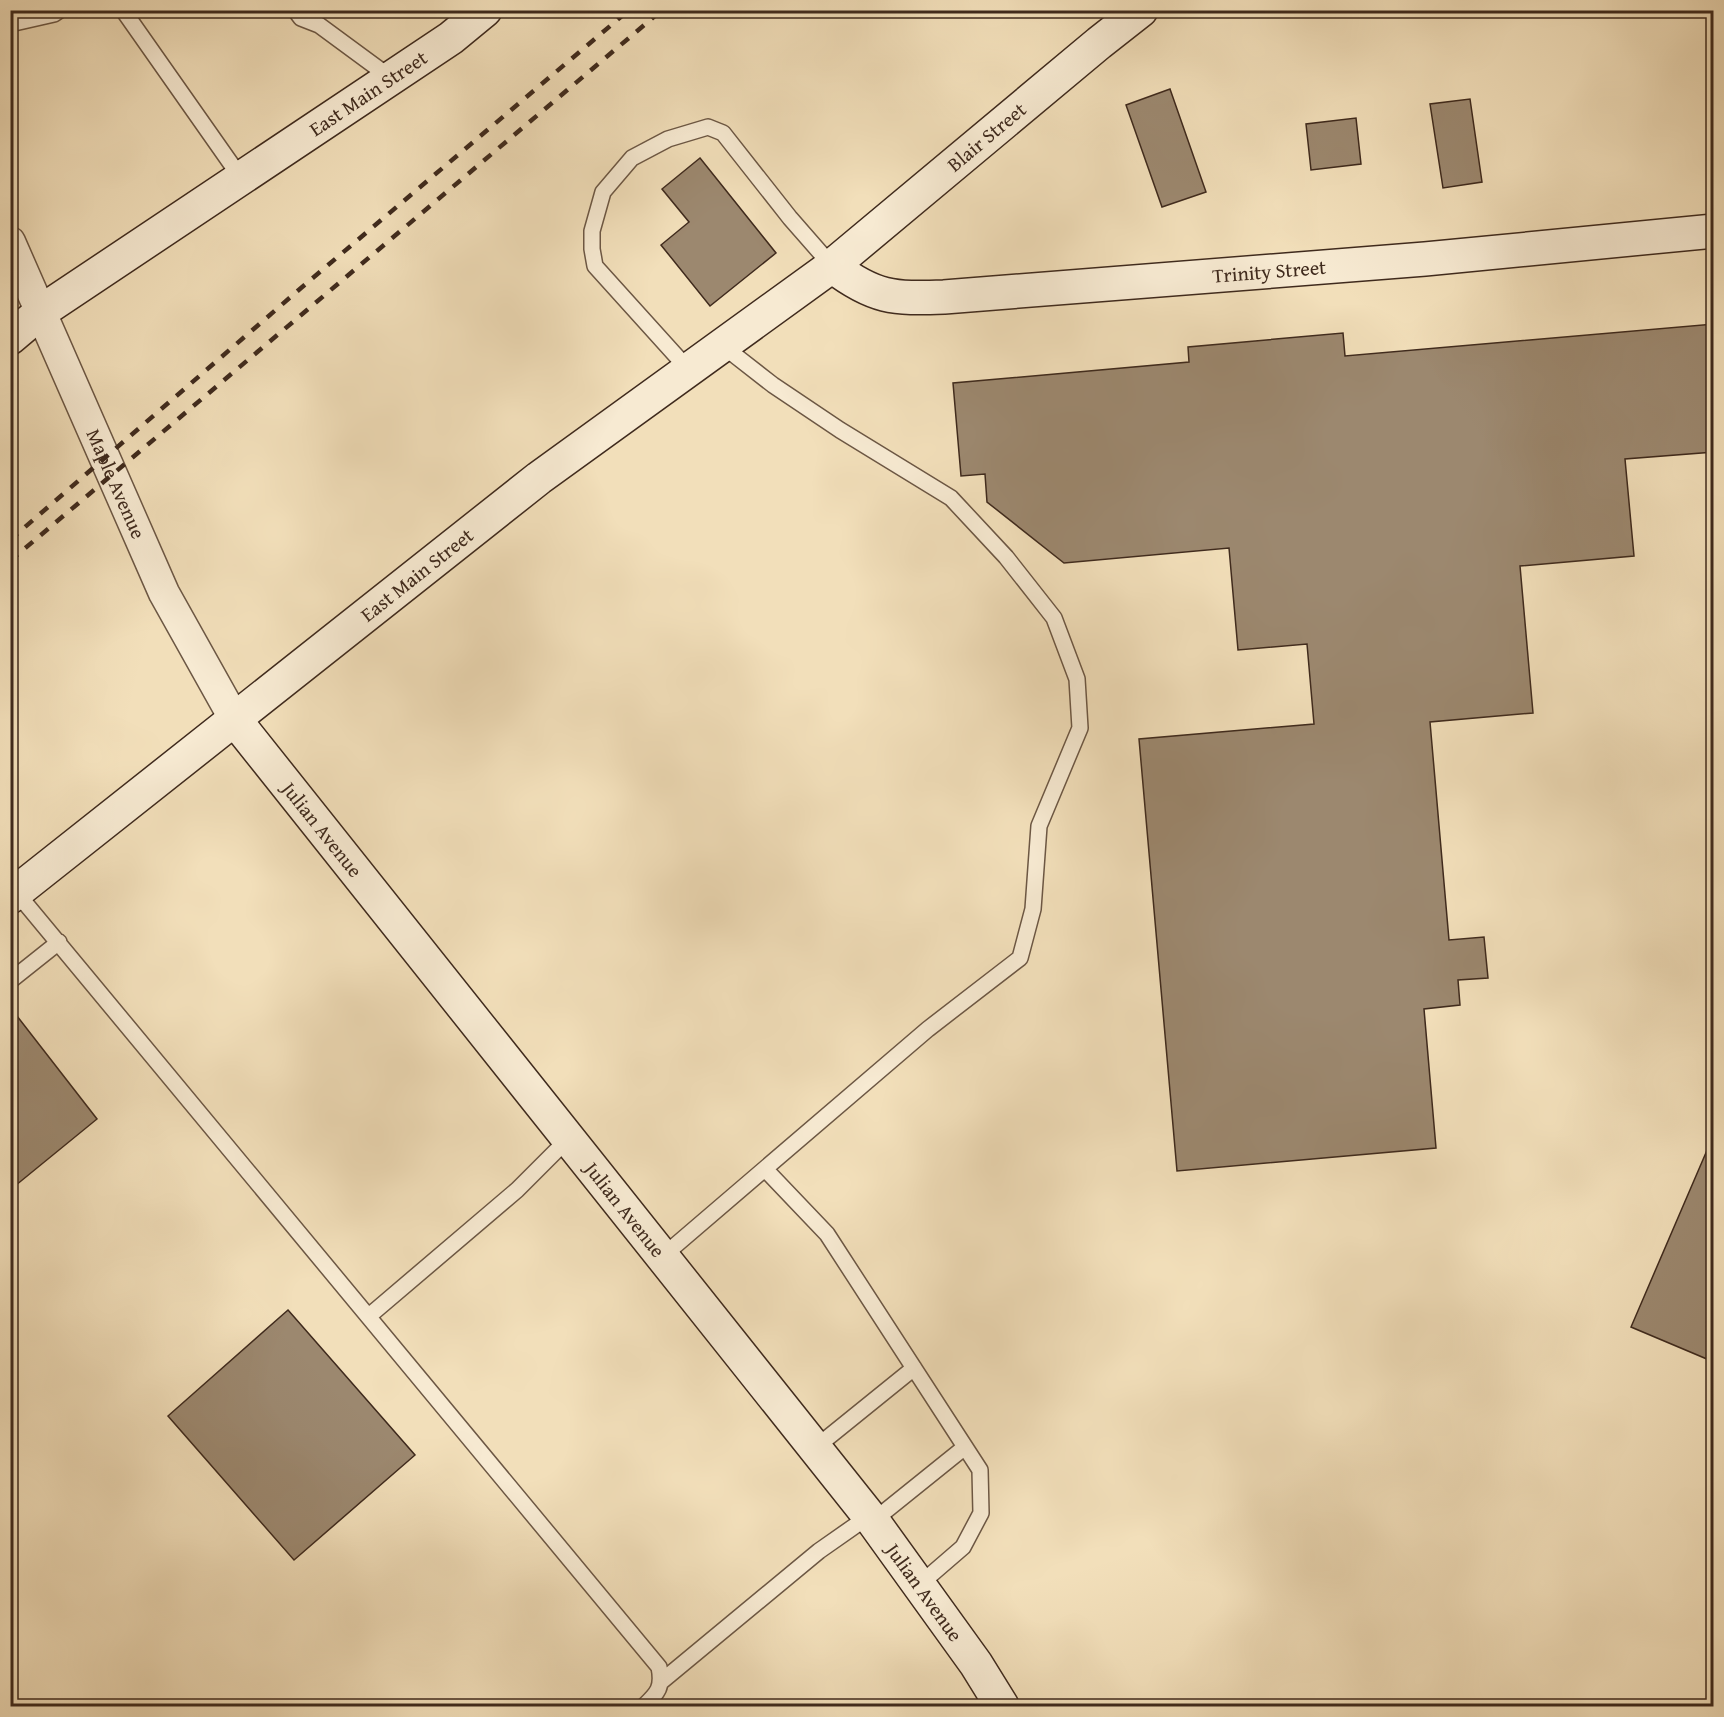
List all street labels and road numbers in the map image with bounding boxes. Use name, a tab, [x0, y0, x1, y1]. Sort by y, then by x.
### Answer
street label: East Main Street	[303, 43, 433, 143]
street label: Blair Street	[940, 95, 1032, 178]
street label: Trinity Street	[1211, 252, 1327, 290]
street label: Maple Avenue	[80, 424, 153, 543]
street label: East Main Street	[354, 521, 479, 628]
street label: Julian Avenue	[274, 773, 370, 883]
street label: Julian Avenue	[576, 1153, 673, 1263]
street label: Julian Avenue	[878, 1535, 970, 1647]

